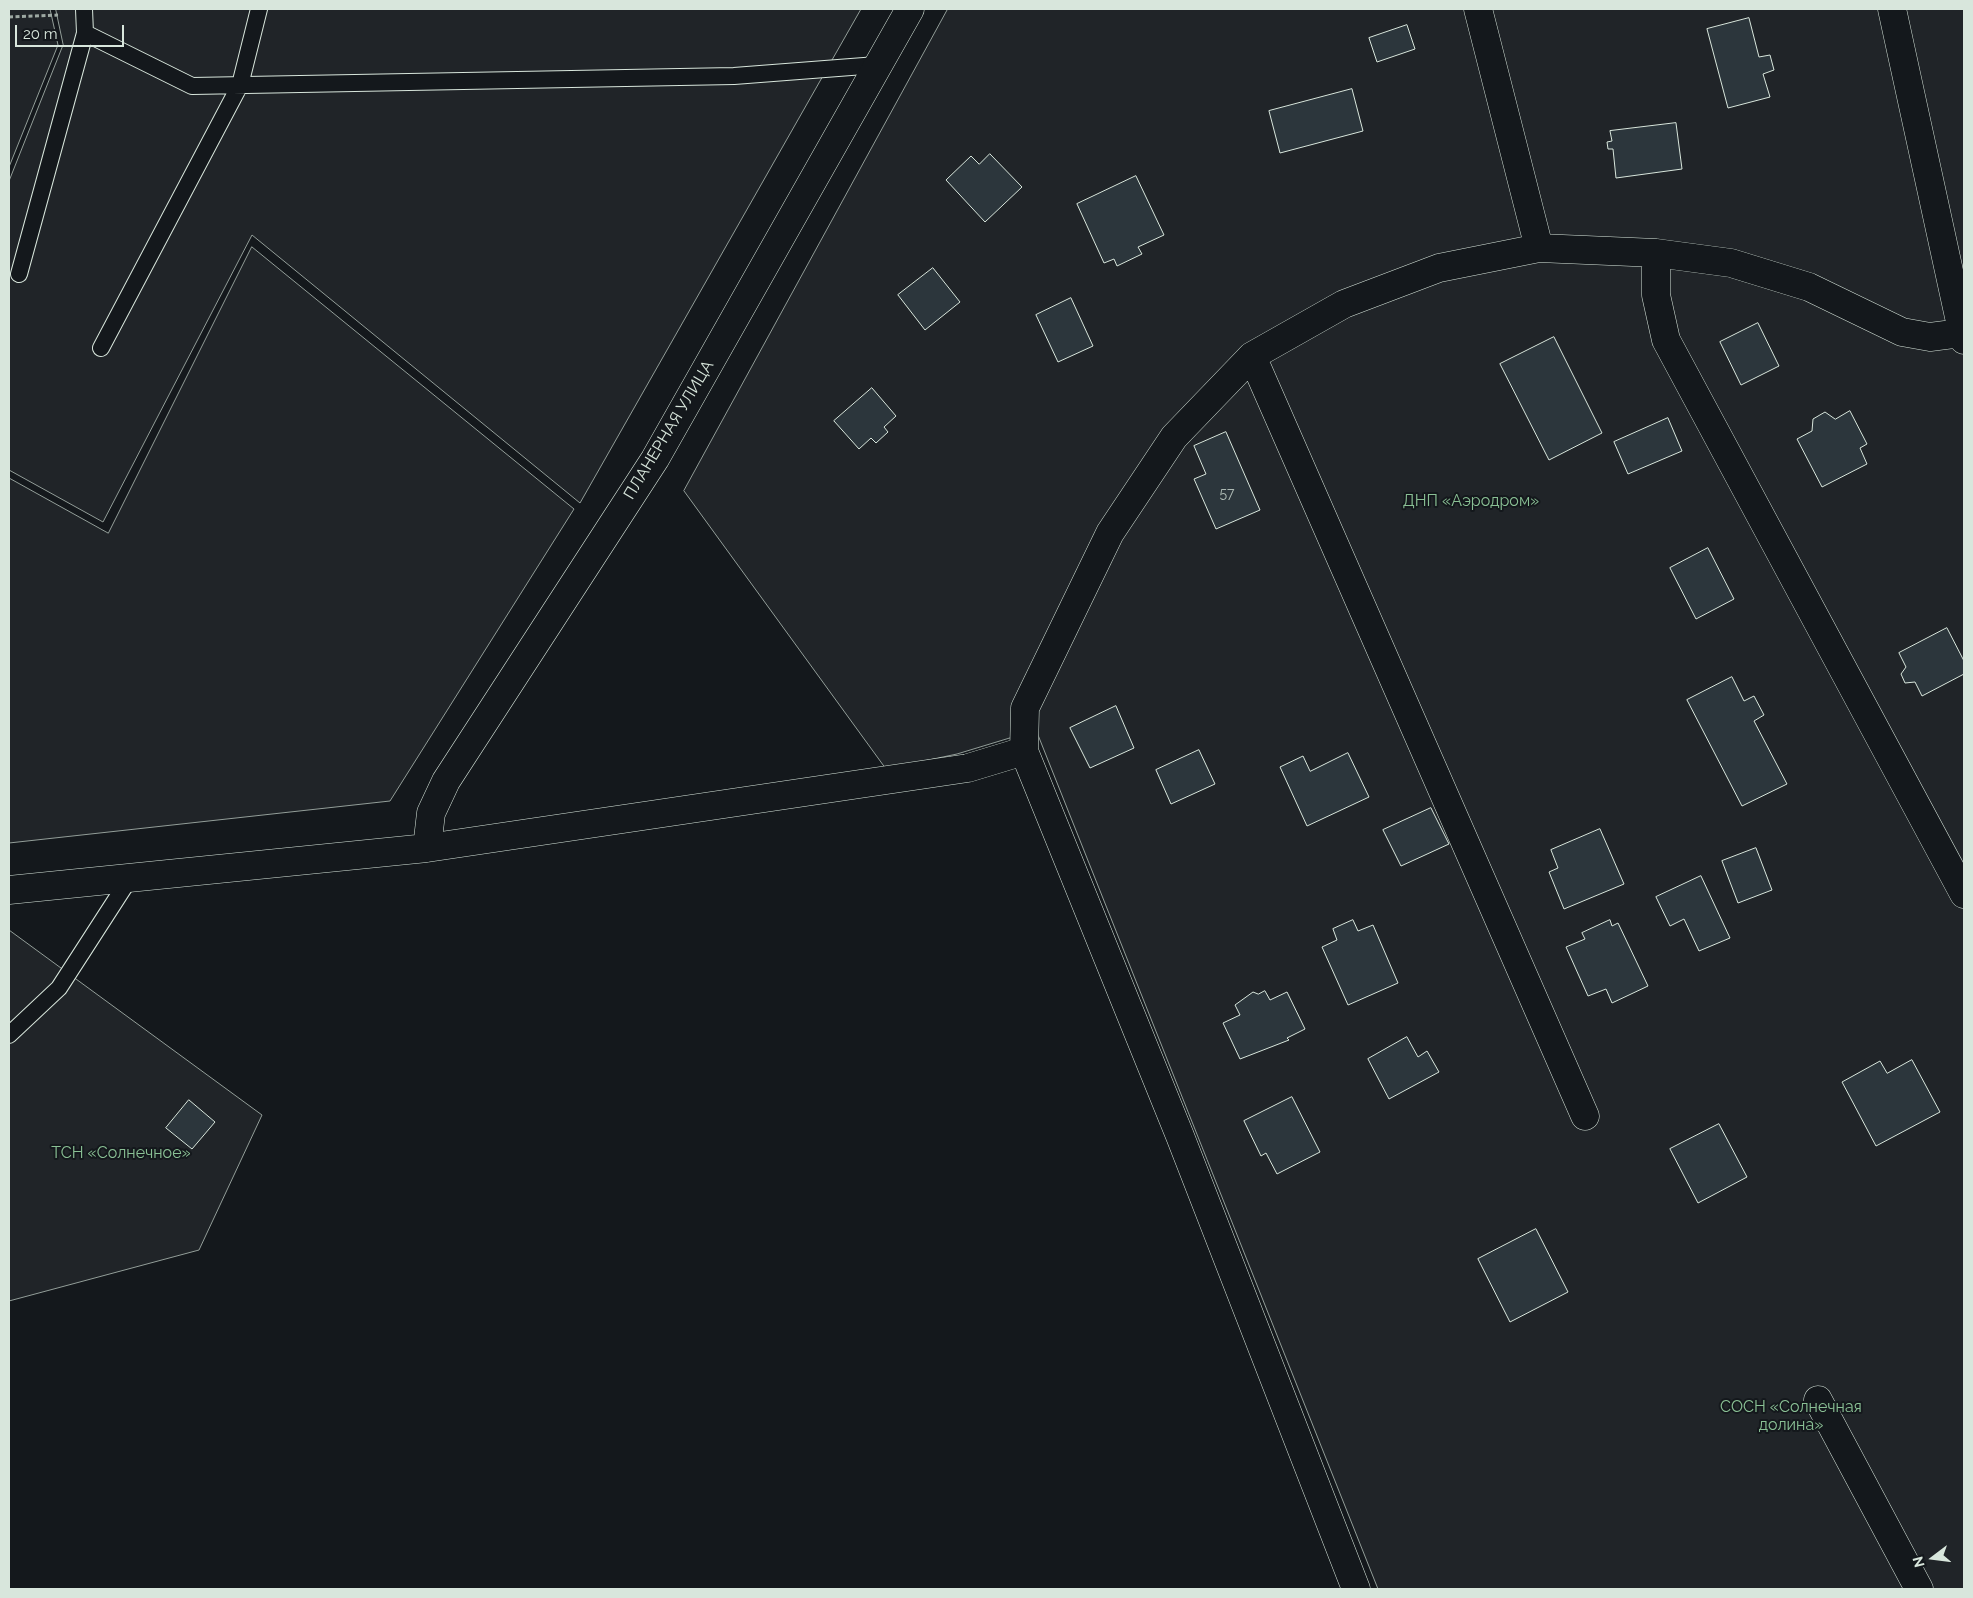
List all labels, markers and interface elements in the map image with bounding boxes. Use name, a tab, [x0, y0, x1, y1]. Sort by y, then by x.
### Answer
scale bar	[18, 15, 126, 47]
text: 20 m	[23, 25, 58, 43]
street label: ПЛАНЕРНАЯ УЛИЦА	[620, 357, 718, 503]
house number: 57	[1219, 486, 1235, 502]
park label: ДНП «Аэродром»	[1403, 491, 1539, 511]
park label: ТСН «Солнечное»	[51, 1143, 191, 1163]
park label: СОСН «Солнечная долина»	[1720, 1397, 1862, 1435]
north arrow	[1908, 1533, 1958, 1583]
text: N	[1909, 1555, 1928, 1569]

